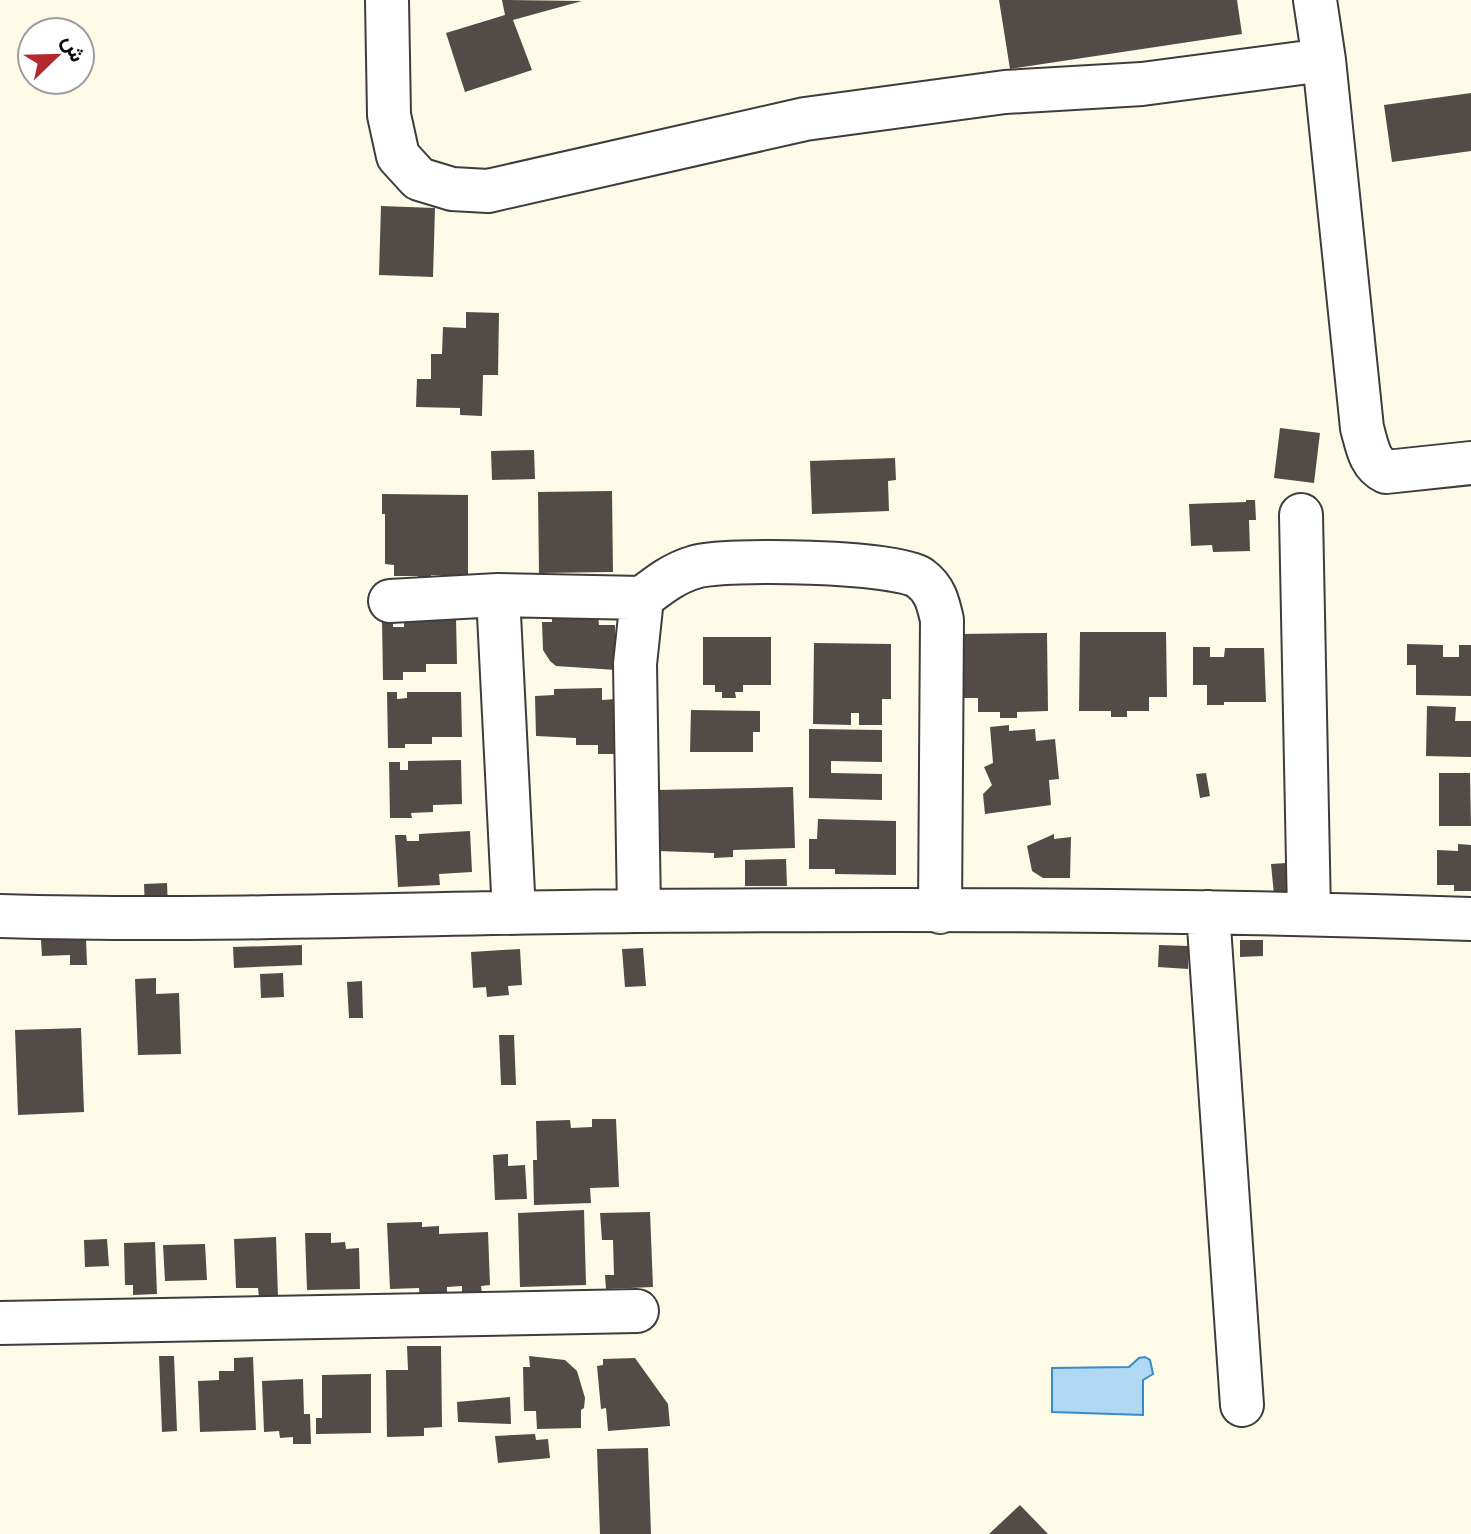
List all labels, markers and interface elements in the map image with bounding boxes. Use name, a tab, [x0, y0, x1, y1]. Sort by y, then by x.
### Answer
north arrow	[16, 16, 96, 96]
text: ش	[51, 30, 93, 68]

